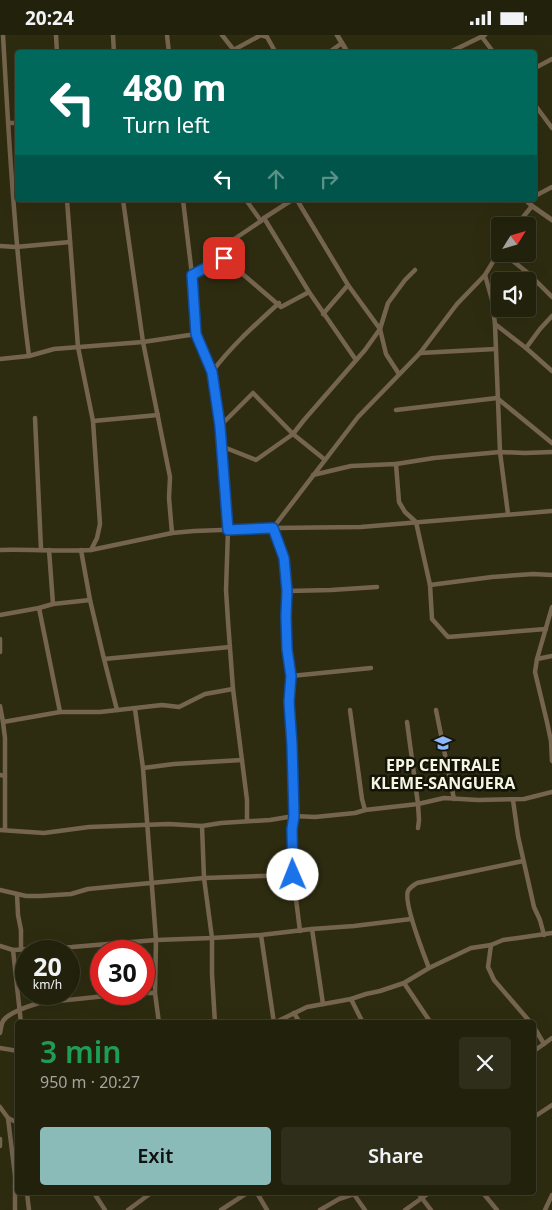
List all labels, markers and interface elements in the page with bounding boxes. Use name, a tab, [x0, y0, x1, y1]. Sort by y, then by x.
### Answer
text: 20:24	[25, 5, 74, 31]
text: 480 m	[123, 64, 226, 111]
icon: left	[40, 70, 105, 135]
text: Turn left	[123, 109, 210, 139]
icon: left	[209, 165, 237, 193]
icon: ahead	[262, 165, 290, 193]
icon: right	[315, 165, 343, 193]
north arrow	[491, 217, 536, 263]
map controls	[491, 217, 536, 317]
pin	[203, 237, 245, 279]
icon: arrive	[210, 244, 238, 272]
button: sound	[491, 272, 536, 317]
school or university icon: EPP CENTRALE KLEME-SANGUERA	[433, 733, 453, 753]
place label: EPP CENTRALE KLEME-SANGUERA	[371, 754, 516, 794]
position arrow	[266, 848, 318, 900]
speed limit sign: 30	[90, 940, 155, 1005]
text: 20	[33, 949, 62, 983]
text: km/h	[33, 976, 62, 993]
text: 3 min	[40, 1031, 121, 1072]
button: close	[459, 1037, 511, 1089]
text: 950 m · 20:27	[40, 1071, 140, 1093]
button: Exit	[40, 1127, 271, 1185]
button: Share	[281, 1127, 511, 1185]

